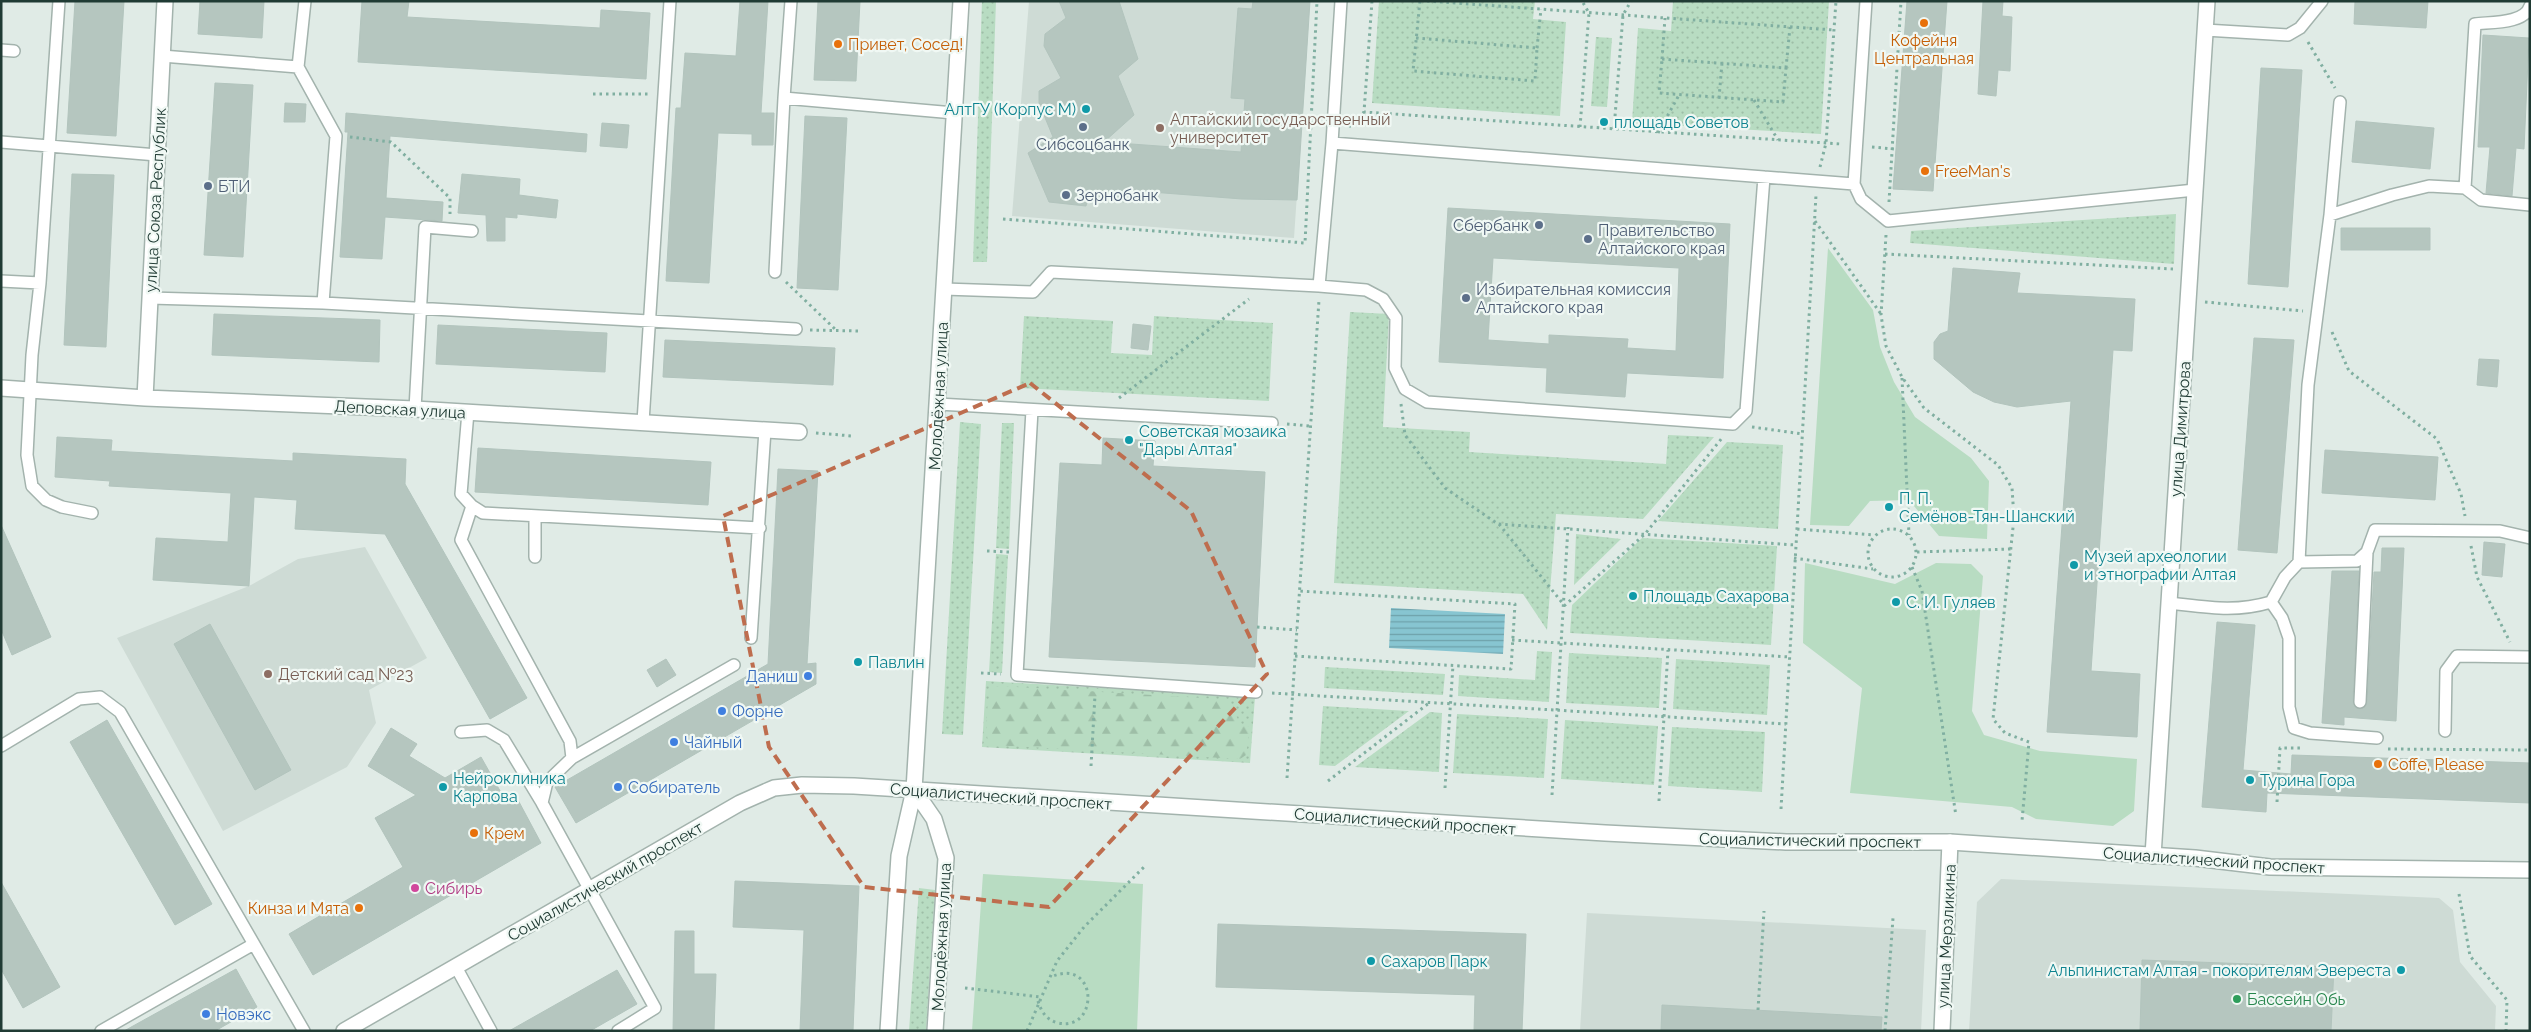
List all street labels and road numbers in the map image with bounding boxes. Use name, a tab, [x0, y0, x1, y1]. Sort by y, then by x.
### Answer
street label: улица Союза Республик	[141, 107, 170, 293]
street label: Молодёжная улица	[925, 321, 952, 471]
street label: улица Димитрова	[2166, 361, 2195, 497]
street label: Деповская улица	[334, 397, 466, 422]
street label: Социалистический проспект	[890, 779, 1113, 814]
street label: Социалистический проспект	[1294, 804, 1517, 839]
street label: Социалистический проспект	[504, 818, 706, 945]
street label: Социалистический проспект	[1699, 829, 1922, 852]
street label: Социалистический проспект	[2103, 843, 2326, 878]
street label: Молодёжная улица	[928, 862, 955, 1012]
street label: улица Мерзликина	[1933, 863, 1960, 1009]

